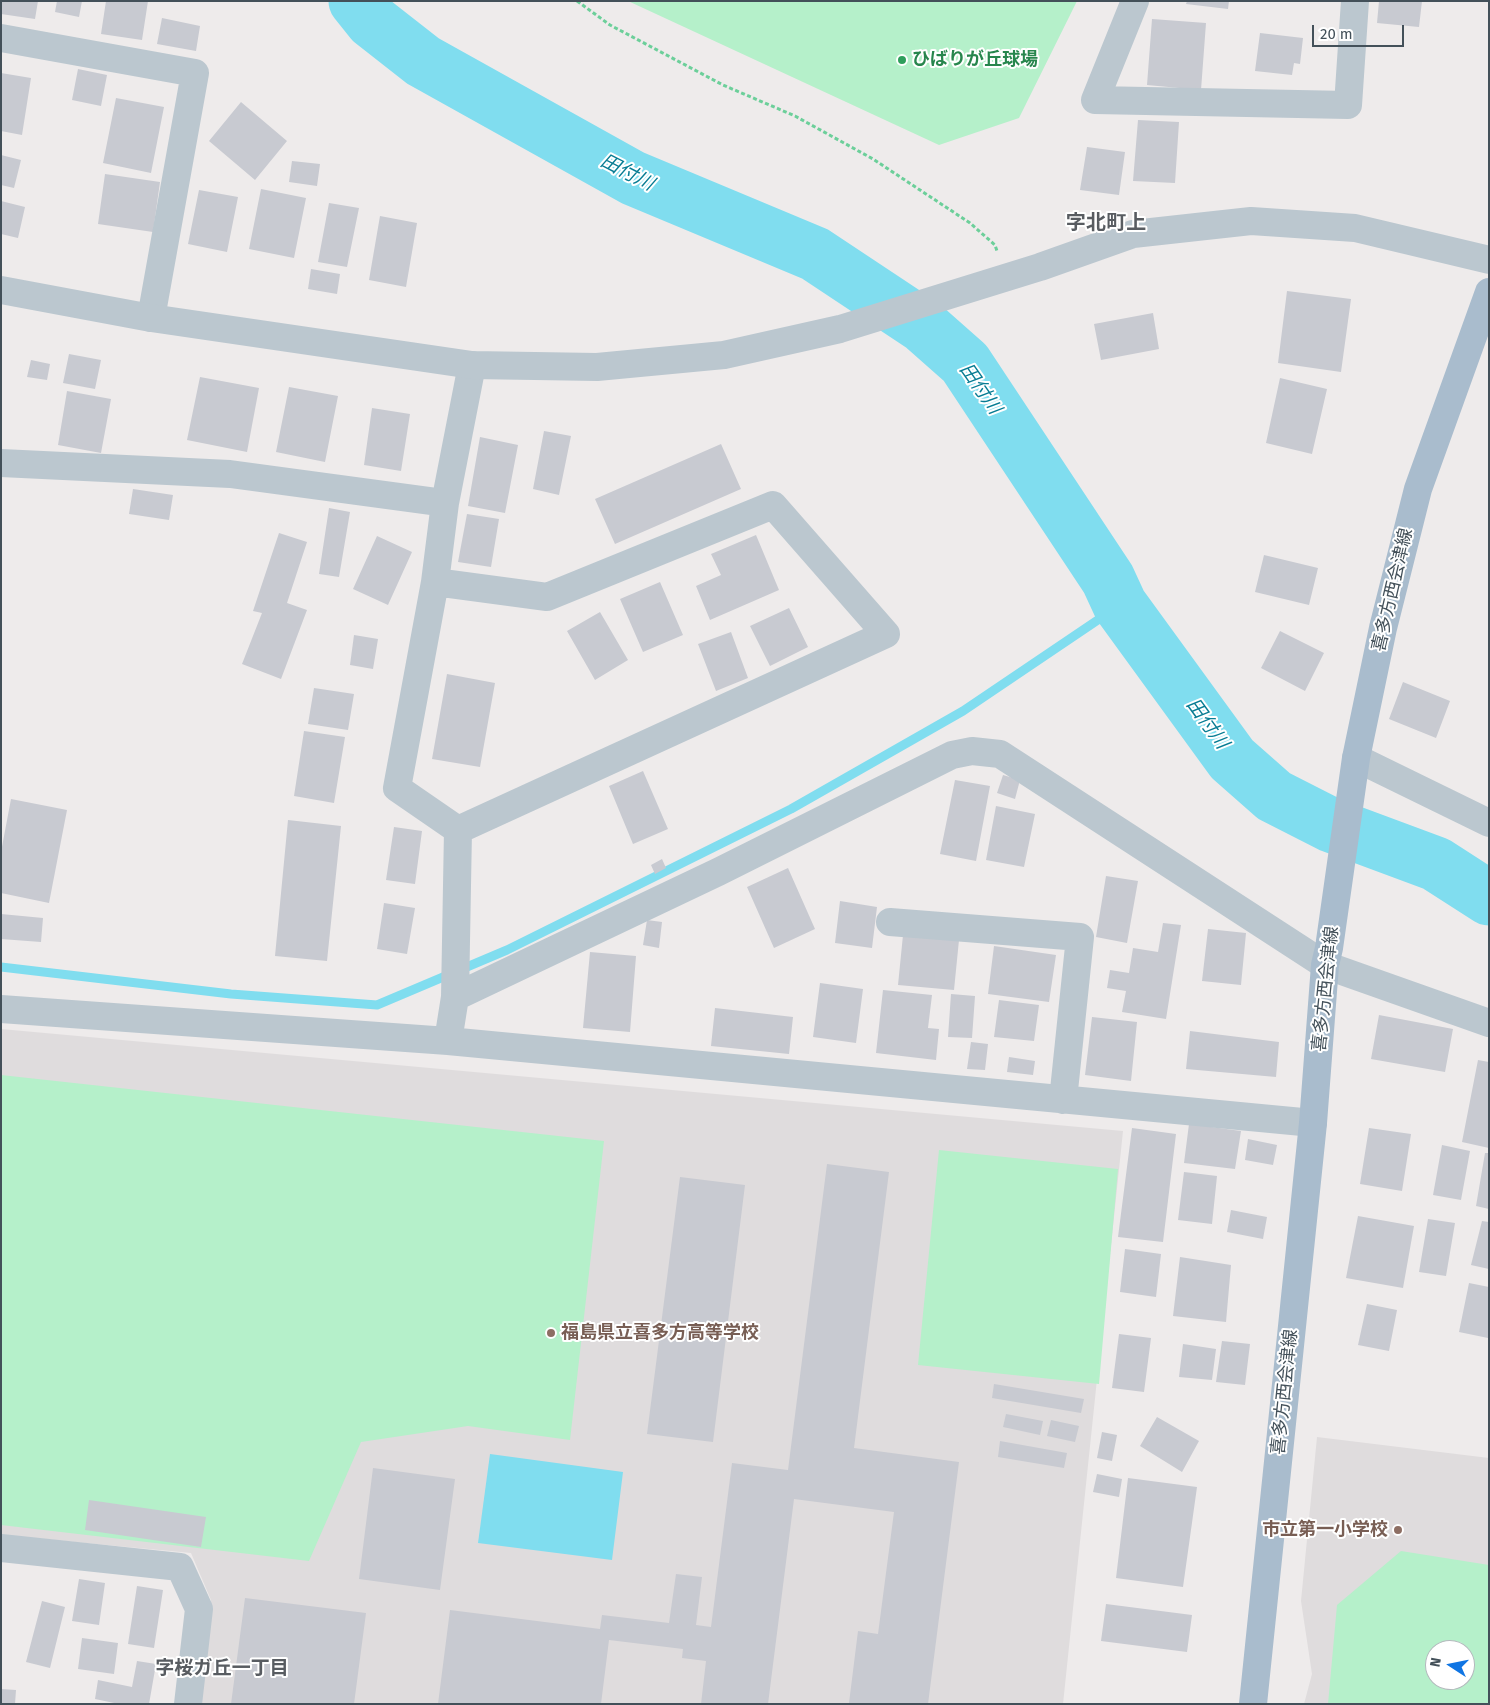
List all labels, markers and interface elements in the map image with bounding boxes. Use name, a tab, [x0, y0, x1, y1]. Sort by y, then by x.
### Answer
scale bar	[1315, 15, 1408, 47]
text: 20 m	[1320, 25, 1353, 43]
place label: ひばりが丘球場	[912, 49, 1038, 71]
marker: ひばりが丘球場	[896, 54, 908, 66]
water label: 田付川	[596, 150, 658, 196]
district label: 字北町上	[1066, 211, 1146, 235]
water label: 田付川	[954, 359, 1006, 419]
street label: 喜多方西会津線	[1368, 526, 1418, 654]
water label: 田付川	[1181, 694, 1233, 754]
street label: 喜多方西会津線	[1309, 925, 1343, 1053]
place label: 福島県立喜多方高等学校	[561, 1322, 759, 1344]
marker: 福島県立喜多方高等学校	[545, 1327, 557, 1339]
street label: 喜多方西会津線	[1268, 1328, 1302, 1456]
place label: 市立第一小学校	[1262, 1519, 1388, 1541]
marker: 市立第一小学校	[1392, 1524, 1404, 1536]
north arrow	[1425, 1640, 1475, 1690]
text: N	[1427, 1656, 1445, 1668]
district label: 字桜ガ丘一丁目	[156, 1658, 288, 1680]

